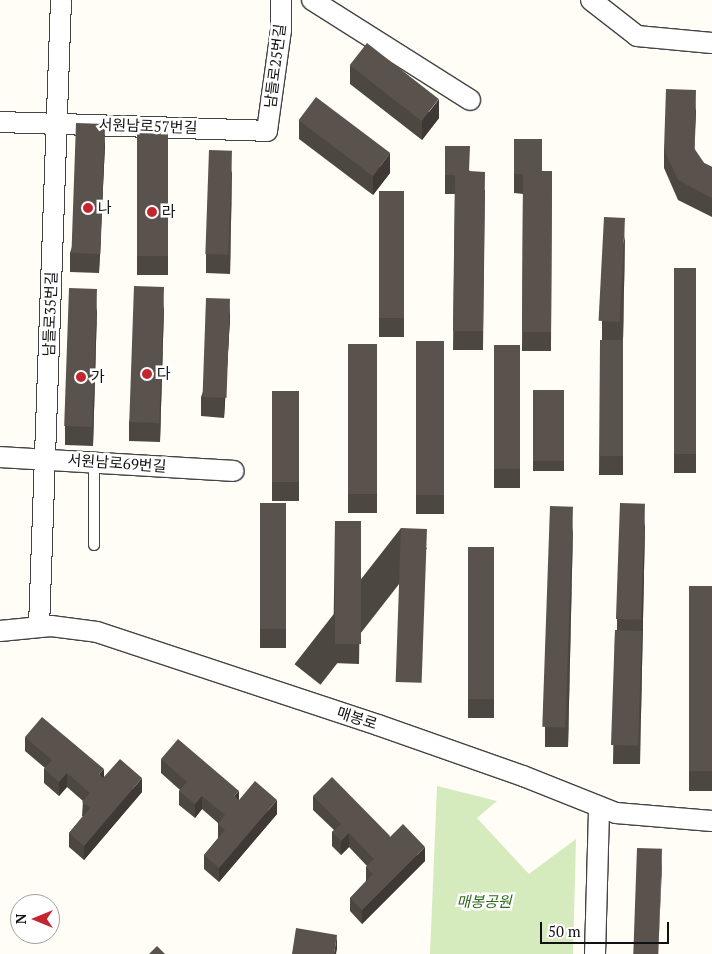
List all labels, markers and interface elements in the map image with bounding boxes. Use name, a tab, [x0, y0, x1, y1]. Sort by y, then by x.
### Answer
street label: 남들로25번길	[261, 23, 289, 109]
street label: 서원남로57번길	[98, 115, 198, 137]
place label: 나	[98, 199, 112, 217]
marker: 나	[82, 202, 94, 214]
place label: 라	[162, 203, 176, 221]
marker: 라	[146, 206, 158, 218]
street label: 남들로35번길	[40, 271, 60, 357]
place label: 다	[157, 365, 171, 383]
place label: 가	[91, 368, 105, 386]
marker: 다	[141, 368, 153, 380]
marker: 가	[75, 371, 87, 383]
street label: 서원남로69번길	[67, 451, 167, 475]
street label: 매봉로	[335, 703, 379, 733]
park label: 매봉공원	[456, 893, 512, 911]
north arrow	[10, 894, 60, 944]
scale bar	[542, 912, 671, 944]
text: N	[11, 914, 30, 924]
text: 50 m	[548, 921, 581, 941]

